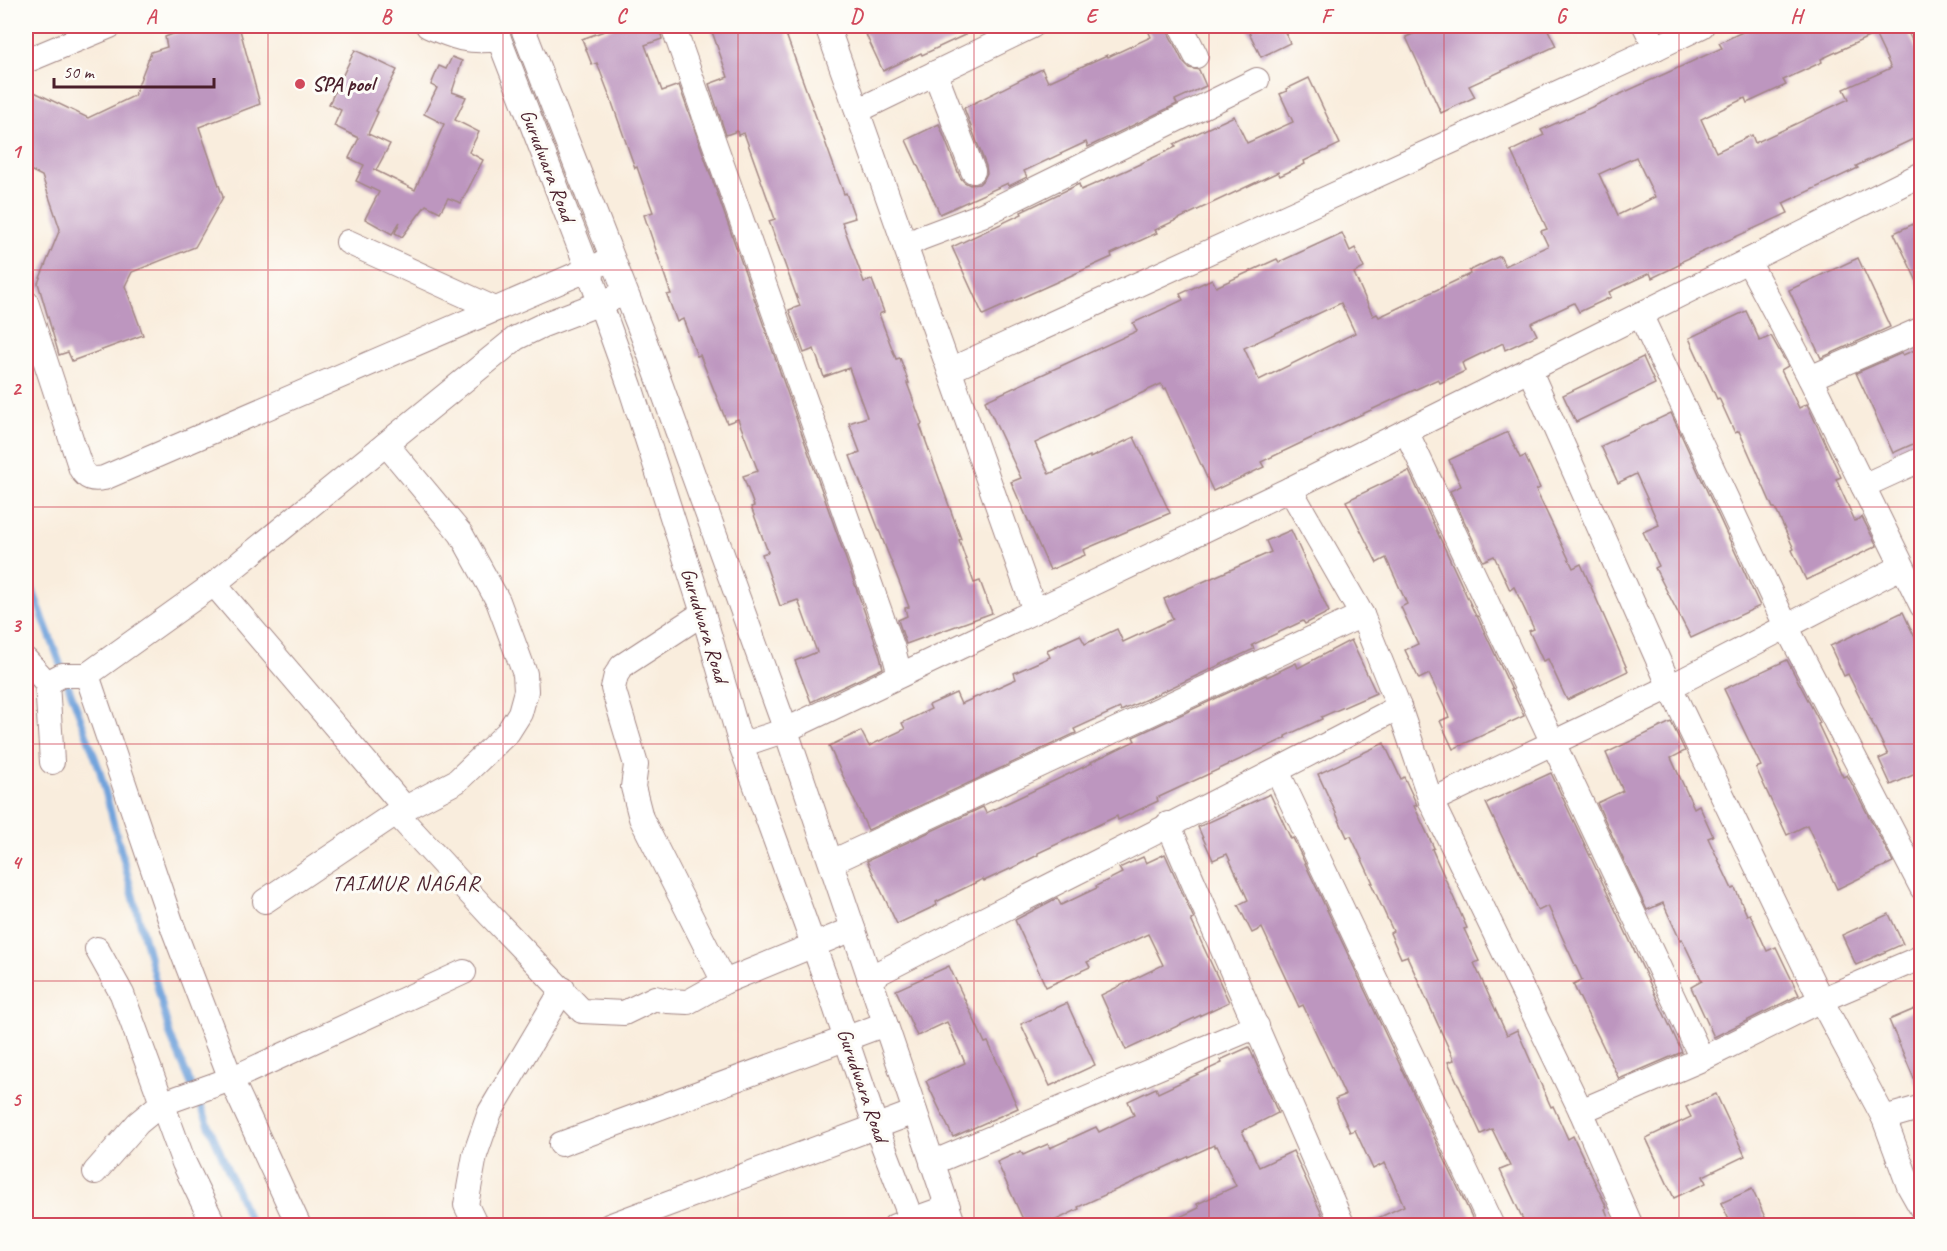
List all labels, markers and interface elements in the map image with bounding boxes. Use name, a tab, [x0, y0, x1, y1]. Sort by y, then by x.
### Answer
text: A	[146, 4, 158, 29]
text: B	[381, 4, 393, 29]
text: C	[616, 4, 628, 29]
text: D	[850, 4, 864, 29]
text: E	[1086, 4, 1100, 29]
text: F	[1321, 4, 1335, 29]
text: G	[1556, 4, 1569, 29]
text: H	[1790, 4, 1805, 29]
scale bar	[54, 51, 214, 89]
text: 50 m	[63, 61, 96, 83]
place label: SPA pool	[312, 71, 378, 97]
marker: SPA pool	[293, 77, 307, 91]
street label: Gurudwara Road	[515, 105, 583, 228]
text: 1	[12, 139, 23, 164]
text: 2	[12, 376, 23, 401]
street label: Gurudwara Road	[675, 565, 736, 689]
text: 3	[12, 613, 23, 638]
text: 4	[12, 850, 24, 875]
district label: TAIMUR NAGAR	[332, 869, 482, 897]
street label: Gurudwara Road	[831, 1025, 896, 1149]
text: 5	[12, 1087, 23, 1112]

